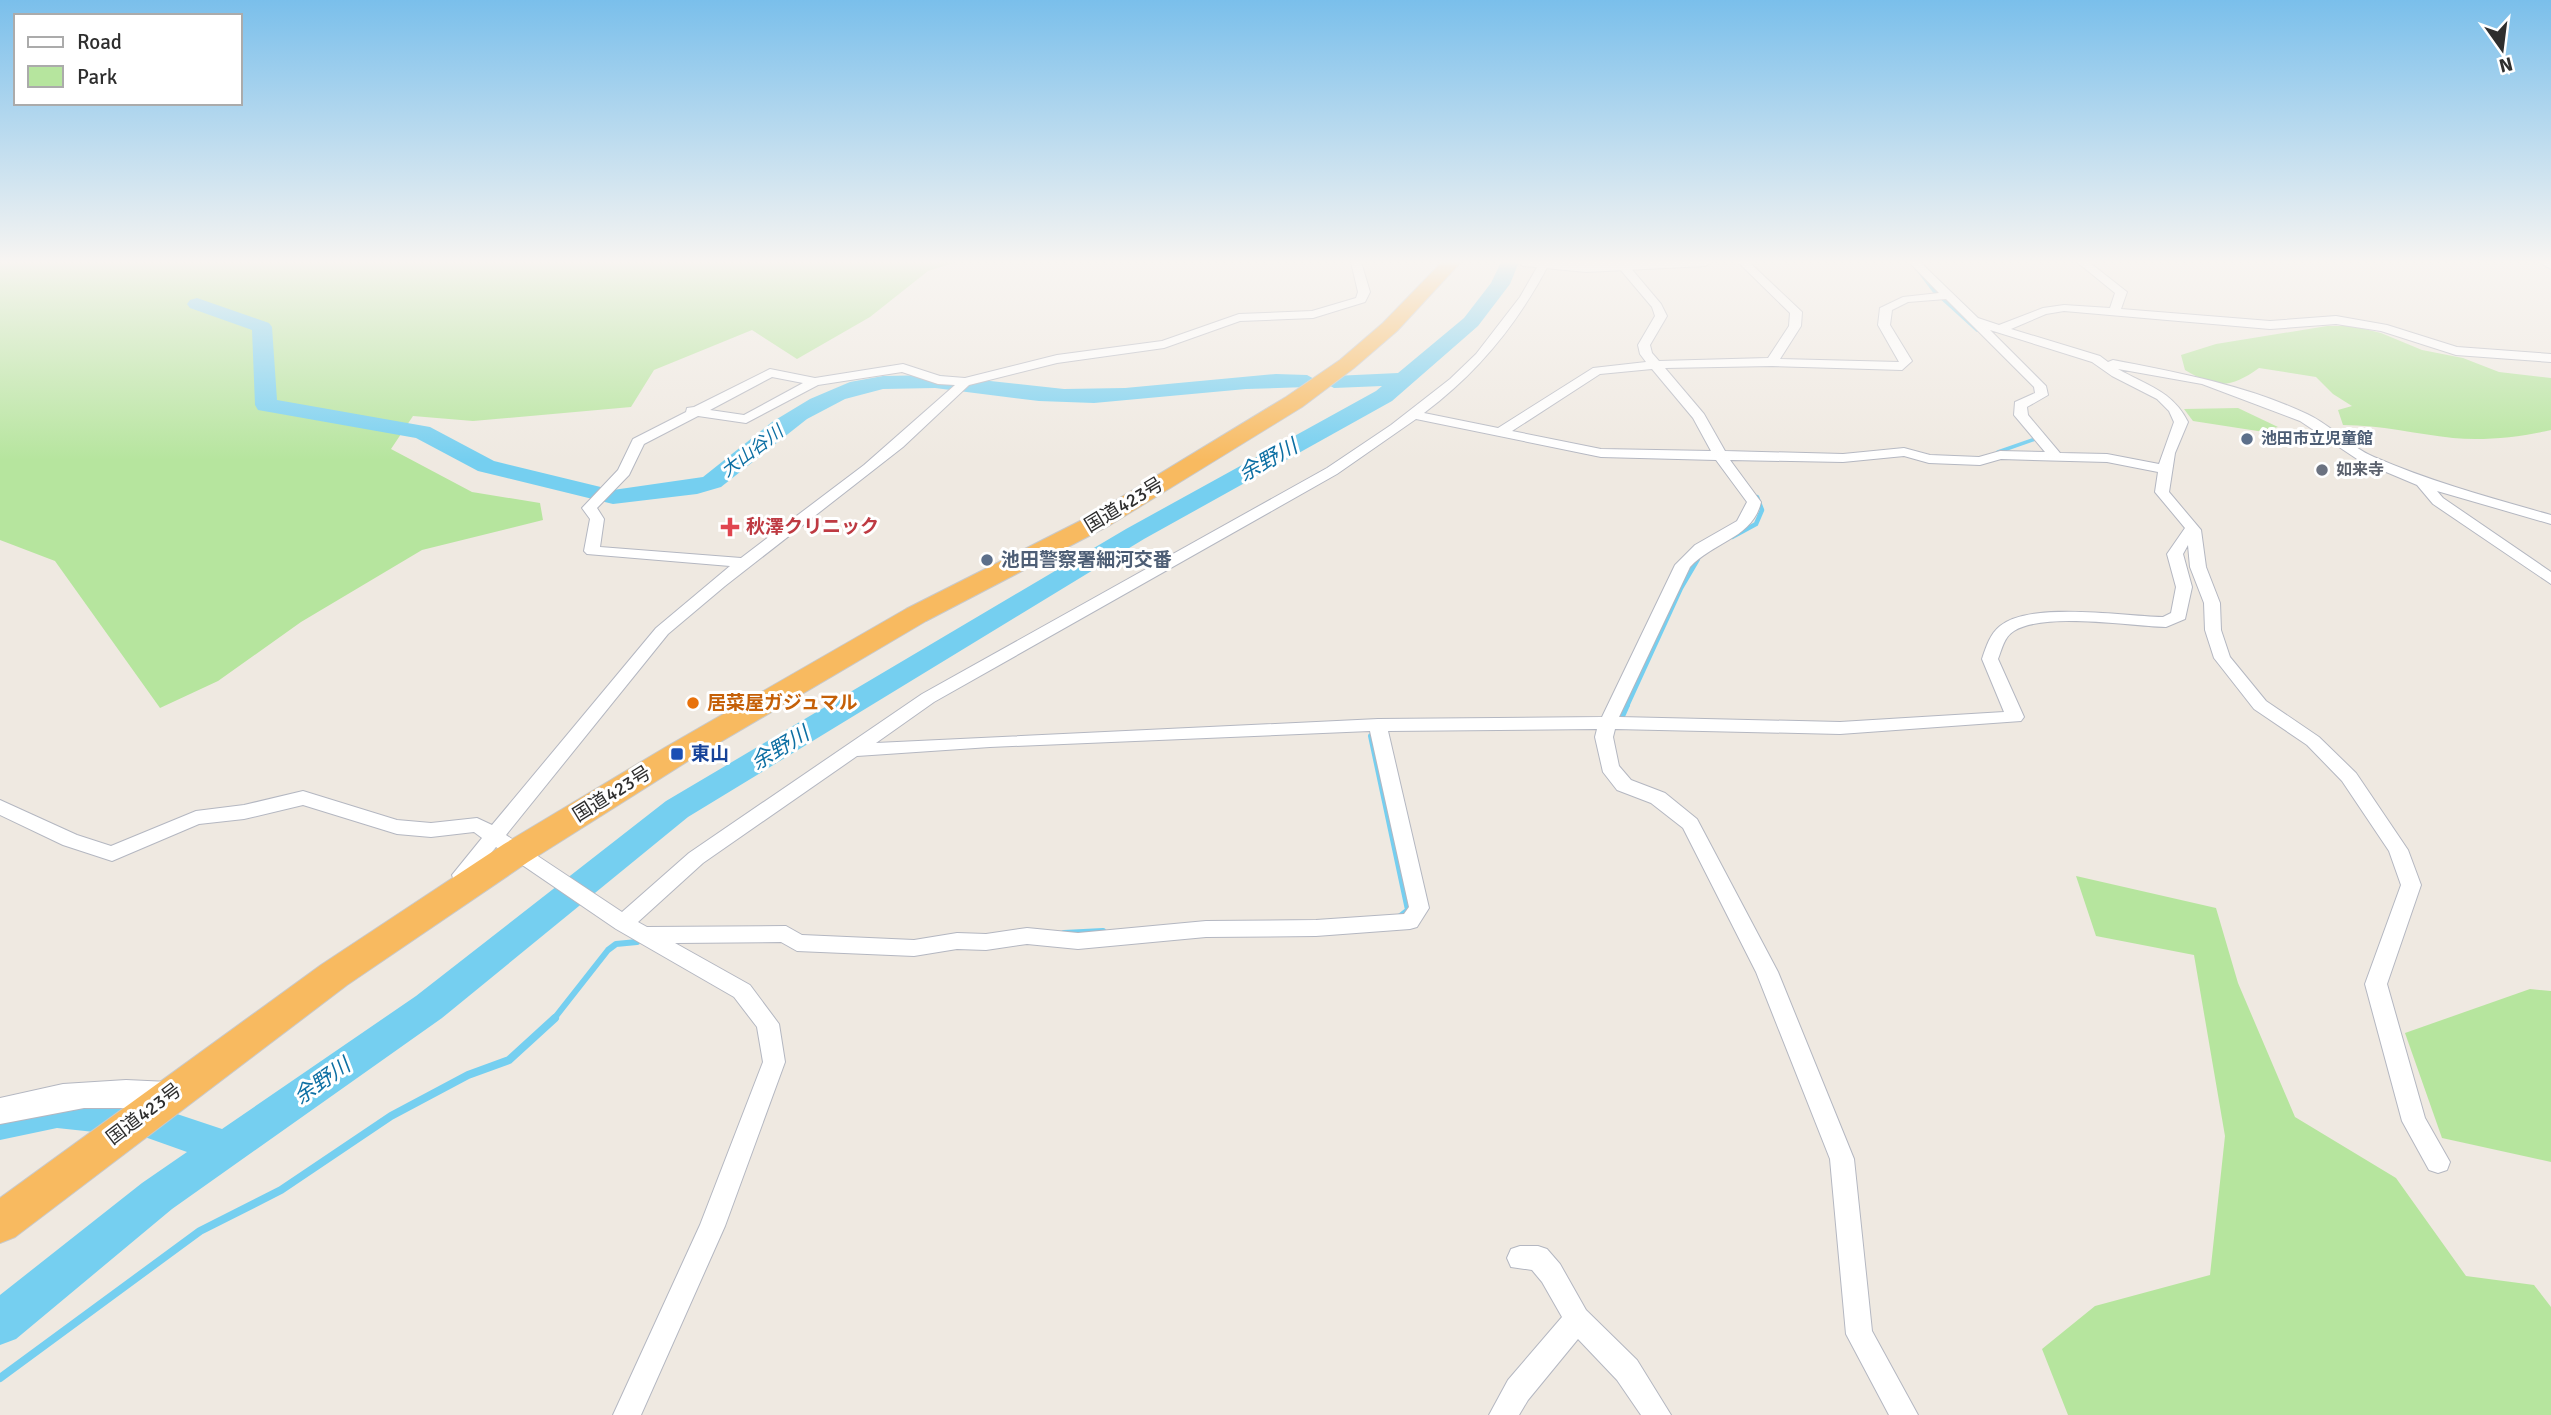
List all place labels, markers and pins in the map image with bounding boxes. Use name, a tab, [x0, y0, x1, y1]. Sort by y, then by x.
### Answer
place label: 池田市立児童館	[2261, 429, 2373, 449]
marker: 池田市立児童館	[2239, 431, 2255, 447]
place label: 如来寺	[2336, 460, 2384, 480]
marker: 如来寺	[2314, 462, 2330, 478]
place label: 秋澤クリニック	[746, 515, 879, 539]
marker: 秋澤クリニック	[720, 517, 740, 537]
place label: 池田警察署細河交番	[1001, 548, 1172, 572]
marker: 池田警察署細河交番	[979, 552, 995, 568]
place label: 居菜屋ガジュマル	[707, 691, 858, 715]
marker: 居菜屋ガジュマル	[685, 695, 701, 711]
place label: 東山	[691, 742, 729, 766]
marker: 東山	[669, 746, 685, 762]

